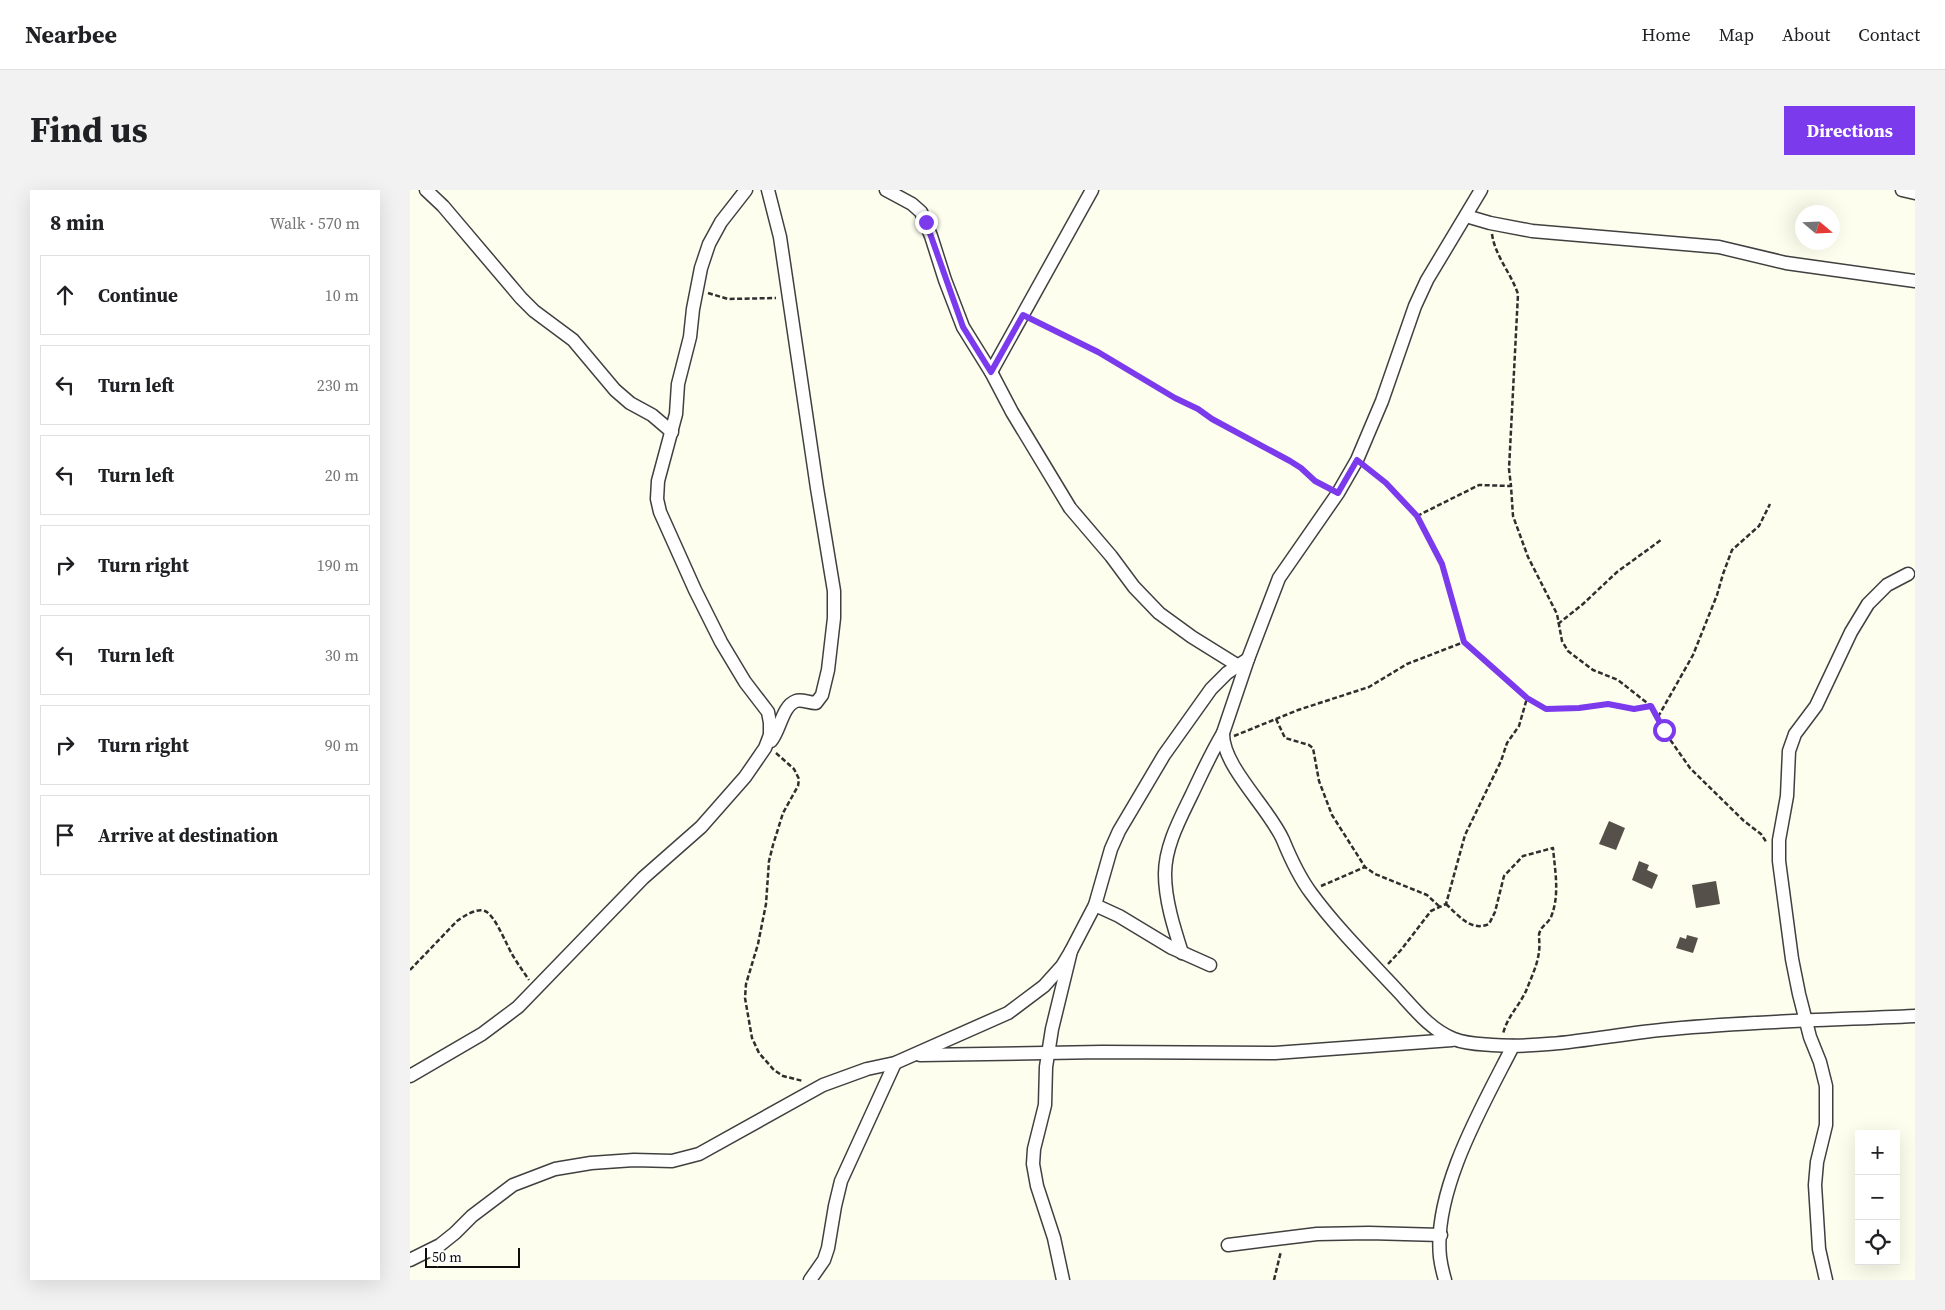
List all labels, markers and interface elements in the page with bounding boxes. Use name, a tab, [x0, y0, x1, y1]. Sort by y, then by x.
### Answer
text: Nearbee	[25, 18, 117, 51]
text: Home	[1642, 22, 1691, 47]
text: Map	[1719, 22, 1754, 47]
text: About	[1782, 22, 1830, 47]
text: Contact	[1858, 22, 1920, 47]
text: Find us	[30, 106, 148, 154]
button: Directions	[1784, 106, 1915, 155]
north arrow	[1795, 205, 1840, 250]
text: 8 min	[50, 208, 105, 237]
route end	[915, 211, 938, 234]
text: Walk · 570 m	[270, 212, 360, 234]
icon: ahead	[51, 281, 79, 309]
text: Continue	[98, 282, 178, 308]
text: 10 m	[325, 284, 359, 306]
icon: left	[51, 371, 79, 399]
text: Turn left	[98, 372, 174, 398]
text: 230 m	[317, 374, 359, 396]
icon: left	[51, 461, 79, 489]
text: Turn left	[98, 462, 174, 488]
text: 20 m	[325, 464, 359, 486]
icon: right	[51, 551, 79, 579]
text: Turn right	[98, 552, 189, 578]
text: 190 m	[317, 554, 359, 576]
icon: left	[51, 641, 79, 669]
text: Turn left	[98, 642, 174, 668]
text: 30 m	[325, 644, 359, 666]
route start	[1653, 719, 1676, 742]
icon: right	[51, 731, 79, 759]
text: Turn right	[98, 732, 189, 758]
text: 90 m	[325, 734, 359, 756]
icon: arrive	[51, 821, 79, 849]
text: Arrive at destination	[98, 822, 278, 848]
map controls	[1855, 1130, 1900, 1265]
button: +	[1855, 1130, 1900, 1175]
button: −	[1855, 1175, 1900, 1220]
button: locate	[1855, 1220, 1900, 1265]
scale bar	[425, 1245, 520, 1268]
text: 50 m	[432, 1247, 462, 1267]

